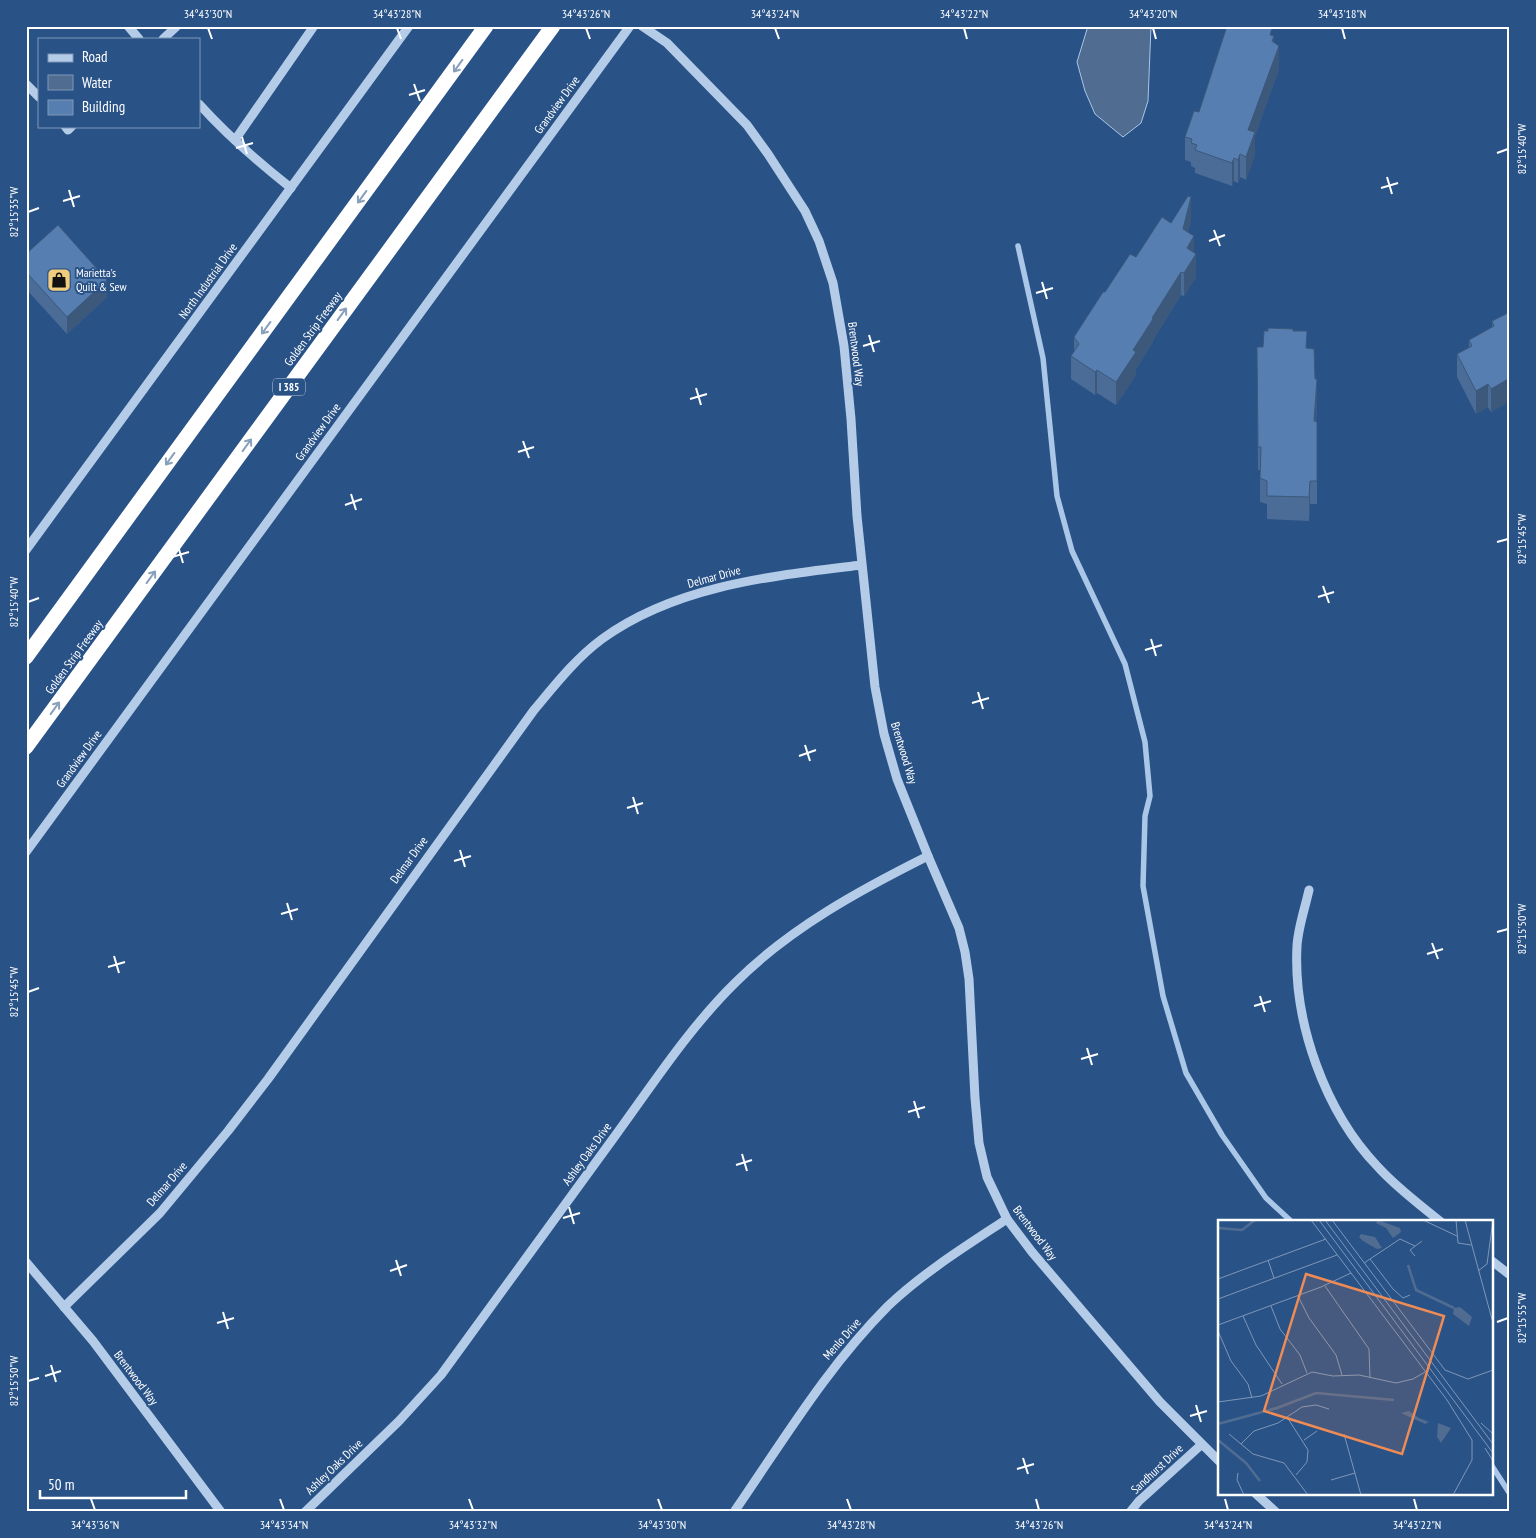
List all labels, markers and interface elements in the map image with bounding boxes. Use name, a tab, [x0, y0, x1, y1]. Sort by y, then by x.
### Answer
text: 34°43'30"N	[184, 6, 232, 21]
text: 34°43'28"N	[373, 6, 421, 21]
text: 34°43'26"N	[562, 6, 610, 21]
text: 34°43'24"N	[751, 6, 799, 21]
text: 34°43'22"N	[940, 6, 988, 21]
text: 34°43'20"N	[1129, 6, 1177, 21]
text: 34°43'18"N	[1318, 6, 1366, 21]
legend	[38, 38, 200, 128]
text: Road	[82, 47, 108, 66]
one-way arrow	[453, 59, 463, 73]
text: Water	[82, 73, 113, 92]
street label: Grandview Drive	[531, 73, 583, 137]
text: Building	[82, 97, 125, 116]
text: 82°15'40"W	[1514, 124, 1529, 174]
text: 82°15'35"W	[6, 187, 21, 237]
one-way arrow	[357, 190, 367, 204]
street label: North Industrial Drive	[175, 240, 240, 322]
place label: Marietta's Quilt & Sew	[76, 265, 127, 294]
shop icon: Marietta's Quilt & Sew	[46, 267, 72, 293]
street label: Golden Strip Freeway	[281, 288, 345, 369]
one-way arrow	[337, 308, 348, 321]
one-way arrow	[261, 321, 271, 335]
street label: Brentwood Way	[845, 321, 868, 387]
road number: I 385	[273, 378, 305, 396]
street label: Grandview Drive	[292, 400, 344, 464]
one-way arrow	[241, 439, 252, 453]
one-way arrow	[165, 452, 175, 466]
text: 82°15'45"W	[1514, 514, 1529, 564]
street label: Delmar Drive	[686, 562, 742, 591]
one-way arrow	[146, 570, 156, 584]
text: 82°15'40"W	[6, 577, 21, 627]
street label: Golden Strip Freeway	[42, 616, 106, 697]
one-way arrow	[50, 701, 60, 715]
street label: Brentwood Way	[888, 720, 921, 786]
street label: Grandview Drive	[53, 727, 105, 791]
street label: Delmar Drive	[387, 833, 431, 886]
text: 82°15'50"W	[1514, 904, 1529, 954]
text: 82°15'45"W	[6, 967, 21, 1017]
street label: Ashley Oaks Drive	[559, 1119, 614, 1188]
street label: Delmar Drive	[143, 1158, 190, 1209]
street label: Brentwood Way	[1010, 1202, 1061, 1263]
inset map	[1218, 1220, 1494, 1496]
text: 82°15'55"W	[1514, 1293, 1529, 1343]
street label: Menlo Drive	[819, 1315, 864, 1363]
street label: Brentwood Way	[111, 1347, 162, 1408]
text: 82°15'50"W	[6, 1356, 21, 1406]
street label: Ashley Oaks Drive	[302, 1436, 365, 1498]
street label: Sandhurst Drive	[1127, 1441, 1186, 1497]
scale bar	[40, 1468, 186, 1500]
text: 50 m	[48, 1475, 74, 1494]
text: 34°43'36"N	[71, 1517, 119, 1532]
text: 34°43'34"N	[260, 1517, 308, 1532]
text: 34°43'32"N	[449, 1517, 497, 1532]
text: 34°43'30"N	[638, 1517, 686, 1532]
text: 34°43'28"N	[827, 1517, 875, 1532]
text: 34°43'26"N	[1015, 1517, 1063, 1532]
text: 34°43'24"N	[1204, 1517, 1252, 1532]
text: 34°43'22"N	[1393, 1517, 1441, 1532]

